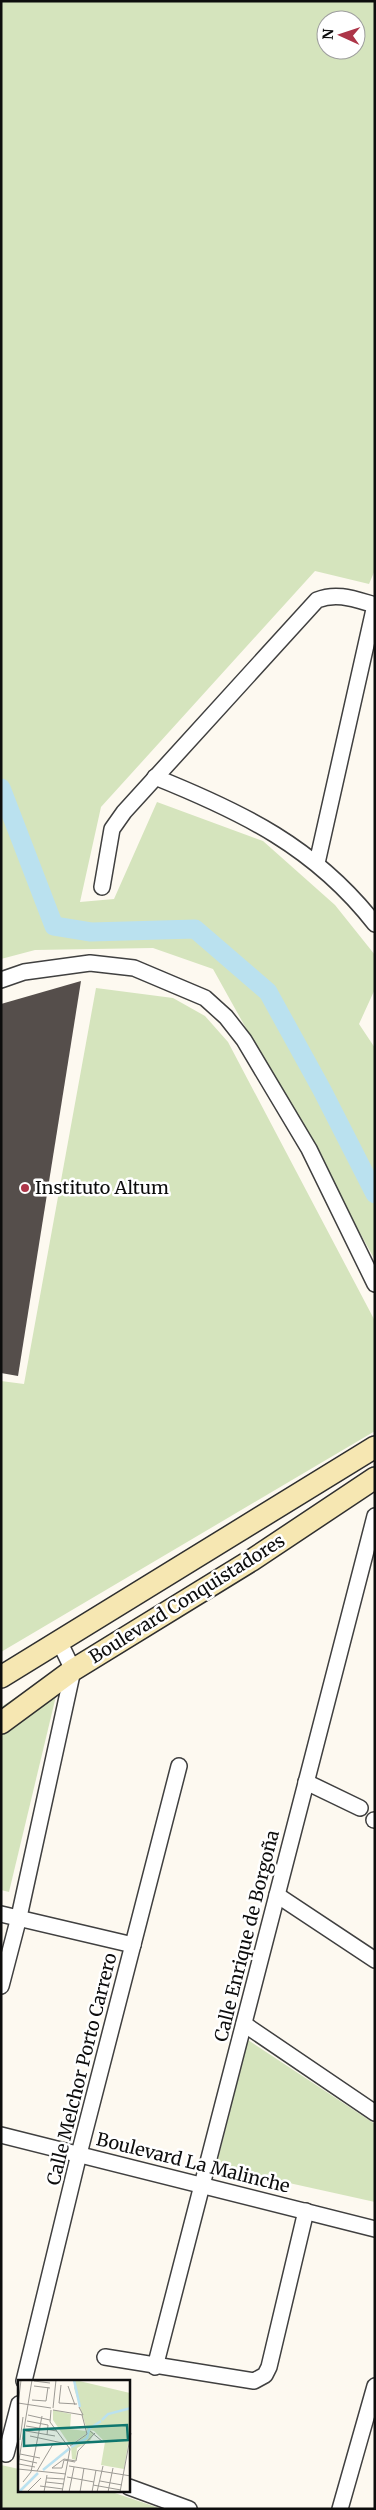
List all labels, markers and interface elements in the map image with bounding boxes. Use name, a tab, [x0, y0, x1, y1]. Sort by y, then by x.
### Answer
north arrow	[316, 10, 366, 60]
text: N	[319, 28, 337, 40]
place label: Instituto Altum	[35, 1176, 169, 1199]
marker: Instituto Altum	[19, 1182, 31, 1194]
street label: Boulevard Conquistadores	[85, 1529, 289, 1668]
street label: Calle Enrique de Borgoña	[209, 1827, 284, 2044]
street label: Calle Melchor Porto Carrero	[41, 1950, 122, 2187]
street label: Boulevard La Malinche	[94, 2127, 292, 2198]
inset map	[18, 2380, 130, 2492]

